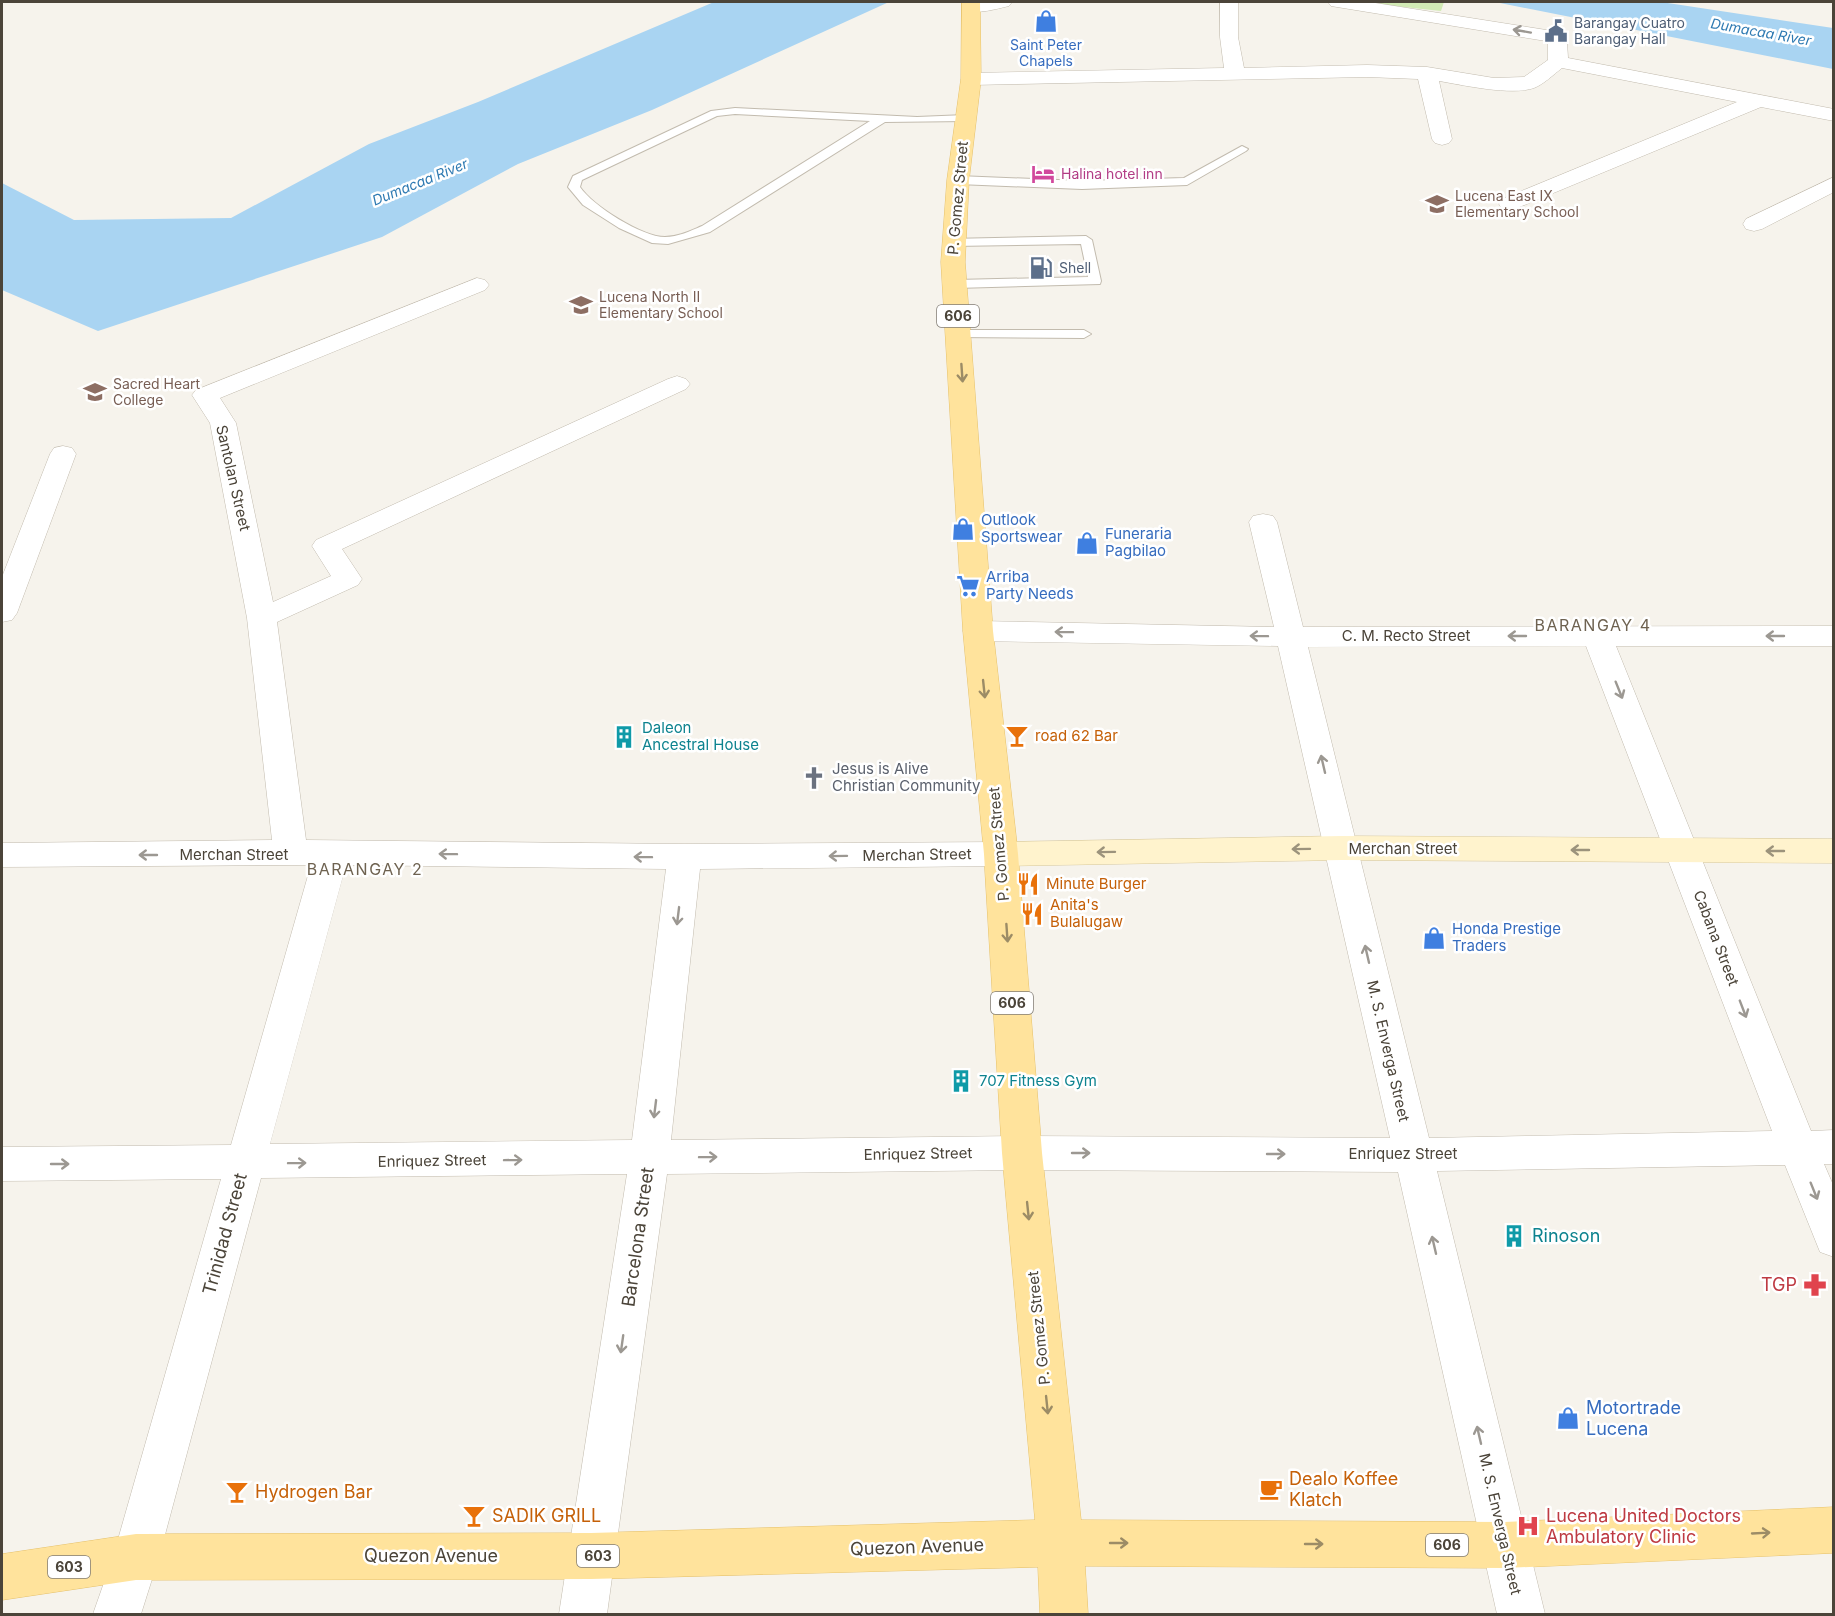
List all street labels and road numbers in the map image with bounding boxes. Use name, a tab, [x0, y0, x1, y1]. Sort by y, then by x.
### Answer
street label: P. Gomez Street	[943, 140, 972, 256]
road number: 606	[937, 305, 979, 327]
street label: Santolan Street	[212, 423, 255, 533]
street label: C. M. Recto Street	[1342, 626, 1470, 645]
street label: P. Gomez Street	[984, 786, 1013, 902]
street label: Merchan Street	[1349, 839, 1458, 858]
street label: Merchan Street	[862, 844, 972, 865]
street label: Merchan Street	[180, 845, 289, 864]
street label: Cabana Street	[1690, 887, 1743, 988]
street label: M. S. Enverga Street	[1363, 978, 1414, 1123]
road number: 606	[991, 992, 1033, 1014]
street label: Enriquez Street	[863, 1143, 973, 1164]
street label: Enriquez Street	[1349, 1144, 1457, 1163]
street label: Enriquez Street	[377, 1150, 487, 1171]
street label: Barcelona Street	[617, 1166, 658, 1308]
street label: Trinidad Street	[198, 1171, 251, 1297]
street label: P. Gomez Street	[1023, 1270, 1054, 1386]
street label: M. S. Enverga Street	[1475, 1451, 1526, 1596]
street label: Quezon Avenue	[850, 1534, 984, 1559]
road number: 606	[1426, 1534, 1468, 1556]
street label: Quezon Avenue	[364, 1545, 498, 1566]
road number: 603	[577, 1545, 619, 1567]
road number: 603	[48, 1556, 90, 1578]

